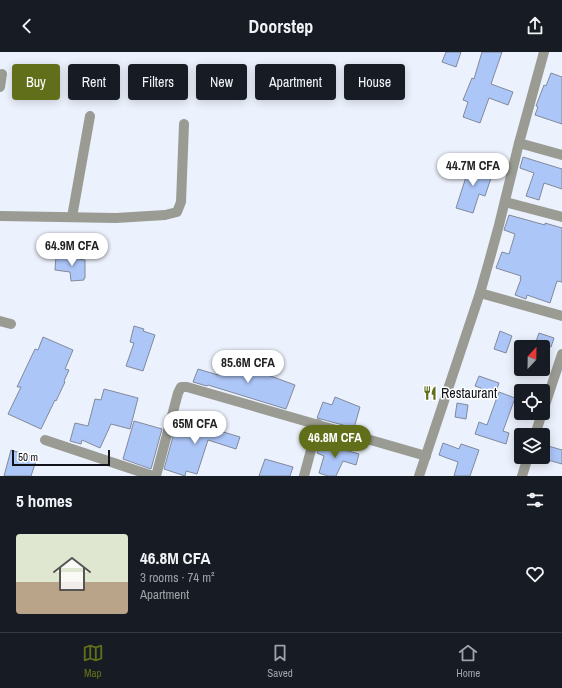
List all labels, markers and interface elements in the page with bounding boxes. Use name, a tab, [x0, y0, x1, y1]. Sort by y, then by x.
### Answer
text: Doorstep	[249, 14, 313, 39]
icon: back	[16, 15, 38, 37]
icon: share	[524, 15, 546, 37]
chip: Buy	[12, 64, 60, 100]
chip: Rent	[68, 64, 120, 100]
chip: Filters	[128, 64, 188, 100]
chip: New	[196, 64, 247, 100]
chip: Apartment	[255, 64, 336, 100]
chip: House	[344, 64, 405, 100]
pin: 44.7M CFA	[427, 153, 519, 187]
text: 44.7M CFA	[446, 157, 500, 174]
pin: 64.9M CFA	[26, 233, 118, 267]
text: 64.9M CFA	[45, 237, 99, 254]
north arrow	[514, 340, 550, 376]
map controls	[514, 340, 550, 464]
pin: 85.6M CFA	[202, 350, 294, 384]
text: 85.6M CFA	[221, 354, 275, 371]
place label: Restaurant	[441, 384, 497, 402]
button: locate	[514, 384, 550, 420]
restaurant icon: Restaurant	[422, 385, 438, 401]
pin: 65M CFA	[158, 411, 232, 445]
text: 65M CFA	[172, 415, 218, 432]
pin: 46.8M CFA	[289, 425, 381, 459]
button: layers	[514, 428, 550, 464]
text: 46.8M CFA	[308, 429, 362, 446]
scale bar	[12, 448, 110, 467]
text: 50 m	[18, 450, 38, 464]
text: 5 homes	[16, 489, 73, 512]
icon: filters	[524, 489, 546, 511]
text: 46.8M CFA	[140, 546, 211, 569]
icon: home	[48, 550, 96, 598]
icon: heart	[524, 563, 546, 585]
text: 3 rooms · 74 m²	[140, 569, 215, 586]
text: Apartment	[140, 586, 189, 603]
tab: Map	[82, 642, 104, 680]
tab: Saved	[267, 642, 293, 680]
tab: Home	[456, 642, 480, 680]

